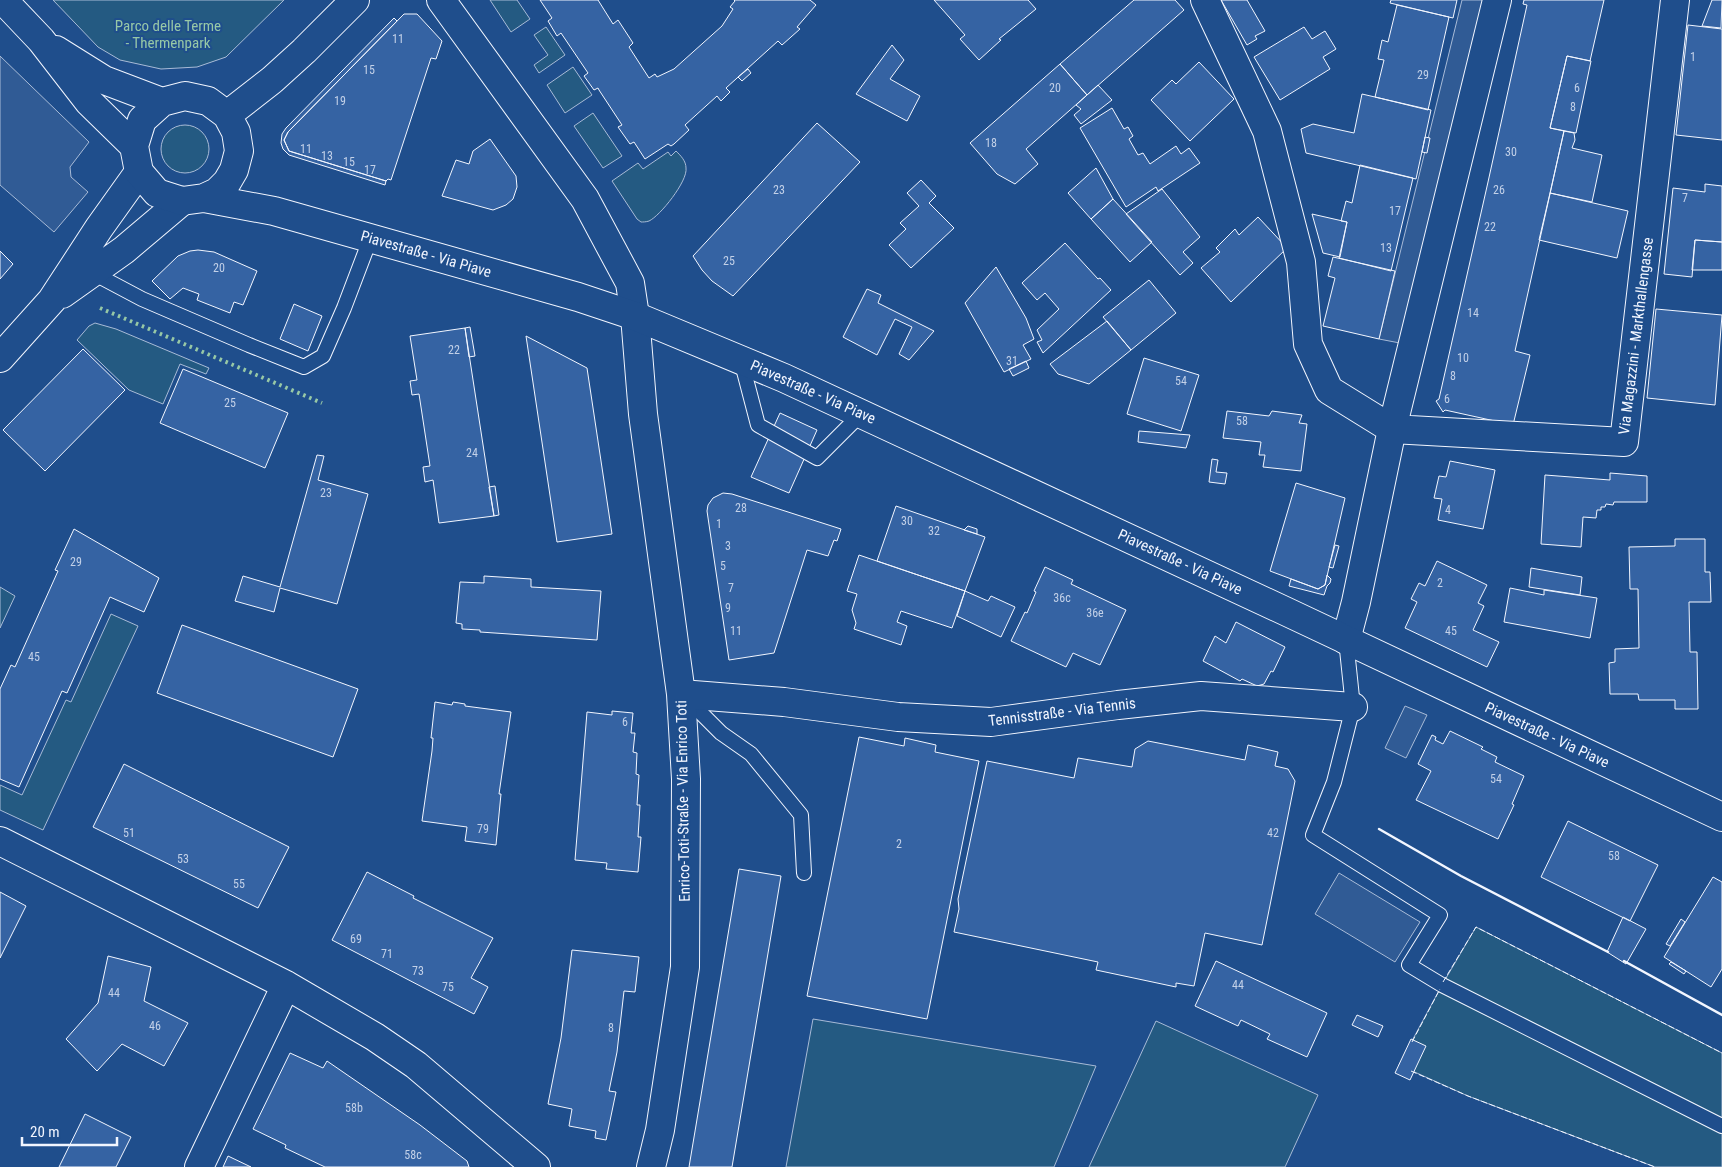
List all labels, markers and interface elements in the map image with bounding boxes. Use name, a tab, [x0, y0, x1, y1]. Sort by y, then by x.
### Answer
park label: Parco delle Terme - Thermenpark	[115, 17, 221, 52]
house number: 11	[392, 32, 404, 46]
house number: 1	[1690, 50, 1696, 64]
house number: 15	[363, 63, 375, 77]
house number: 29	[1417, 68, 1429, 82]
house number: 20	[1049, 81, 1061, 95]
house number: 6	[1574, 81, 1580, 95]
house number: 19	[334, 94, 346, 108]
house number: 8	[1570, 100, 1576, 114]
house number: 18	[985, 136, 997, 150]
house number: 11	[300, 142, 312, 156]
house number: 30	[1505, 145, 1517, 159]
house number: 13	[321, 149, 333, 163]
house number: 15	[343, 155, 355, 169]
house number: 17	[364, 163, 376, 177]
house number: 23	[773, 183, 785, 197]
house number: 26	[1493, 183, 1505, 197]
house number: 7	[1682, 191, 1688, 205]
house number: 17	[1389, 204, 1401, 218]
house number: 22	[1484, 220, 1496, 234]
street label: Piavestraße - Via Piave	[359, 227, 493, 281]
street label: Via Magazzini - Markthallengasse	[1615, 236, 1657, 436]
house number: 13	[1380, 241, 1392, 255]
house number: 25	[723, 254, 735, 268]
house number: 20	[213, 261, 225, 275]
house number: 14	[1467, 306, 1479, 320]
house number: 22	[448, 343, 460, 357]
house number: 10	[1457, 351, 1469, 365]
house number: 31	[1006, 354, 1018, 368]
street label: Piavestraße - Via Piave	[748, 356, 878, 428]
house number: 8	[1450, 369, 1456, 383]
house number: 54	[1175, 374, 1187, 388]
house number: 6	[1444, 392, 1450, 406]
house number: 25	[224, 396, 236, 410]
house number: 58	[1236, 414, 1248, 428]
house number: 24	[466, 446, 478, 460]
house number: 23	[320, 486, 332, 500]
house number: 28	[735, 501, 747, 515]
house number: 4	[1445, 503, 1451, 517]
house number: 30	[901, 514, 913, 528]
house number: 1	[716, 517, 722, 531]
house number: 32	[928, 524, 940, 538]
street label: Piavestraße - Via Piave	[1115, 525, 1245, 599]
house number: 3	[725, 539, 731, 553]
house number: 29	[70, 555, 82, 569]
house number: 5	[720, 559, 726, 573]
house number: 2	[1437, 576, 1443, 590]
house number: 7	[728, 581, 734, 595]
house number: 36c	[1053, 591, 1071, 605]
house number: 9	[725, 601, 731, 615]
house number: 36e	[1086, 606, 1104, 620]
house number: 11	[730, 624, 742, 638]
house number: 45	[1445, 624, 1457, 638]
house number: 45	[28, 650, 40, 664]
street label: Tennisstraße - Via Tennis	[987, 694, 1137, 730]
street label: Piavestraße - Via Piave	[1482, 698, 1612, 772]
street label: Enrico-Toti-Straße - Via Enrico Toti	[672, 700, 694, 902]
house number: 6	[622, 715, 628, 729]
house number: 54	[1490, 772, 1502, 786]
house number: 79	[477, 822, 489, 836]
house number: 51	[123, 826, 135, 840]
house number: 42	[1267, 826, 1279, 840]
house number: 2	[896, 837, 902, 851]
house number: 58	[1608, 849, 1620, 863]
house number: 53	[177, 852, 189, 866]
house number: 55	[233, 877, 245, 891]
house number: 69	[350, 932, 362, 946]
house number: 71	[381, 947, 393, 961]
house number: 73	[412, 964, 424, 978]
house number: 44	[1232, 978, 1244, 992]
house number: 75	[442, 980, 454, 994]
house number: 44	[108, 986, 120, 1000]
house number: 46	[149, 1019, 161, 1033]
house number: 8	[608, 1021, 614, 1035]
house number: 58b	[345, 1101, 363, 1115]
scale bar	[22, 1114, 118, 1146]
text: 20 m	[30, 1123, 60, 1141]
house number: 58c	[404, 1148, 422, 1162]

